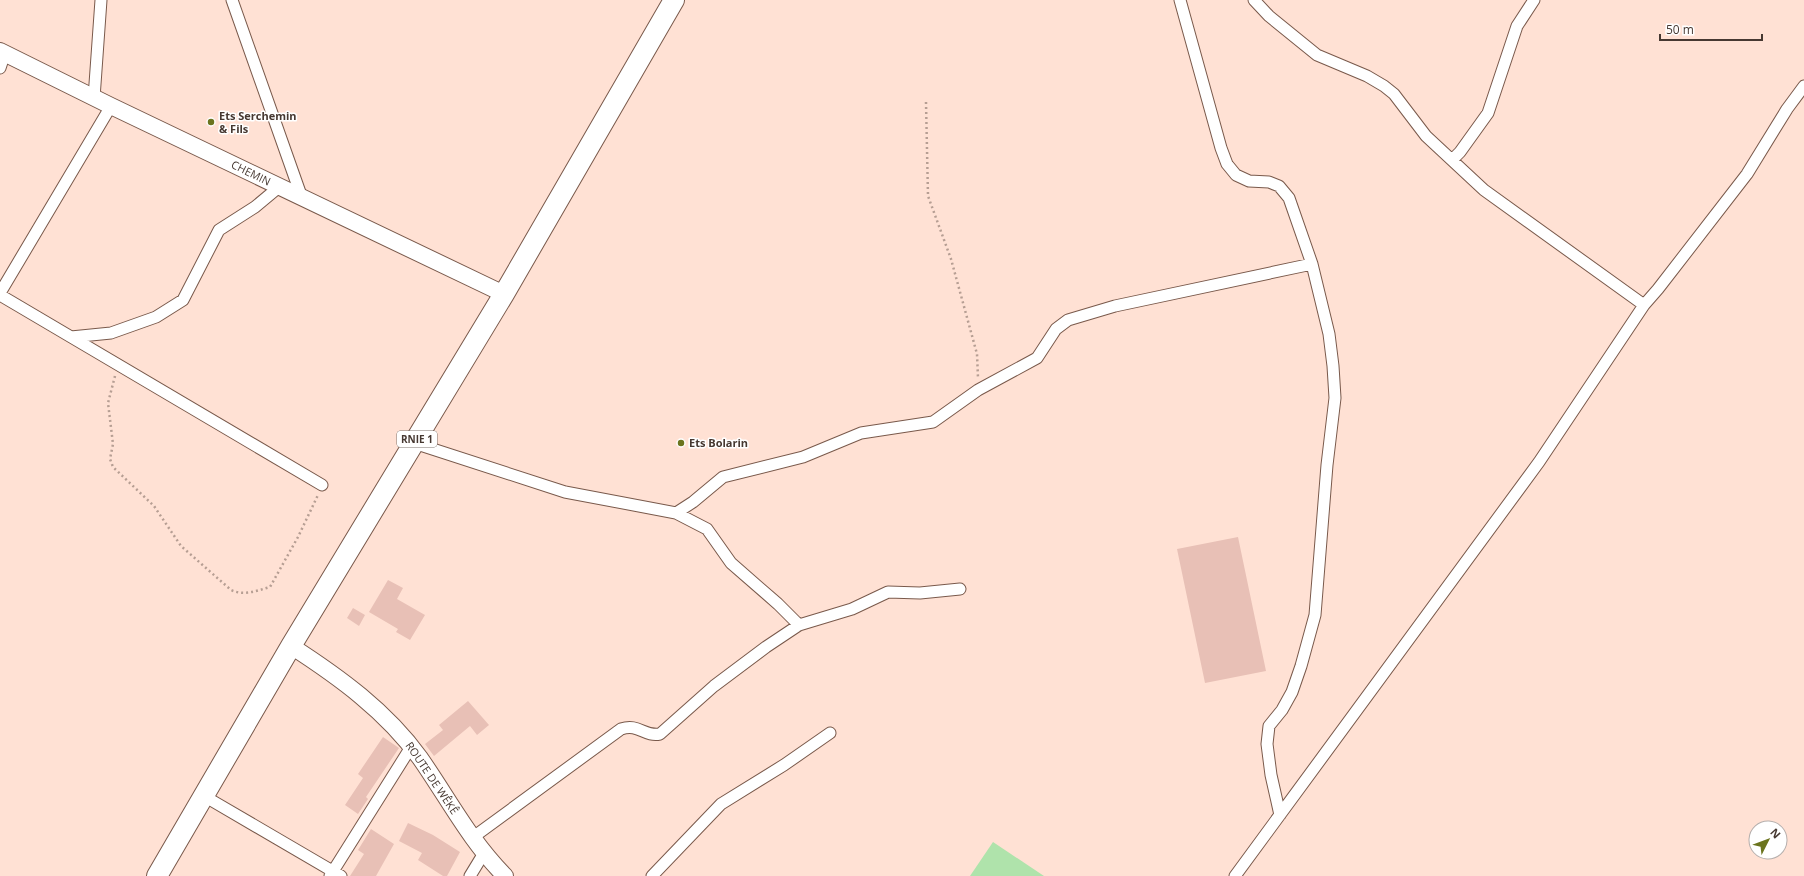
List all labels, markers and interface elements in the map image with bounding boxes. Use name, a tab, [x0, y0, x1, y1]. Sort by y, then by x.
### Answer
scale bar	[1660, 16, 1762, 42]
text: 50 m	[1666, 21, 1694, 38]
place label: Ets Serchemin & Fils	[219, 108, 297, 136]
marker: Ets Serchemin & Fils	[206, 117, 216, 127]
street label: CHEMIN	[229, 157, 274, 189]
road number: RNIE 1	[397, 431, 437, 447]
place label: Ets Bolarin	[689, 435, 748, 450]
marker: Ets Bolarin	[676, 438, 686, 448]
street label: ROUTE DE WÊKÊ	[403, 739, 462, 817]
north arrow	[1748, 820, 1788, 860]
text: N	[1767, 825, 1784, 841]

